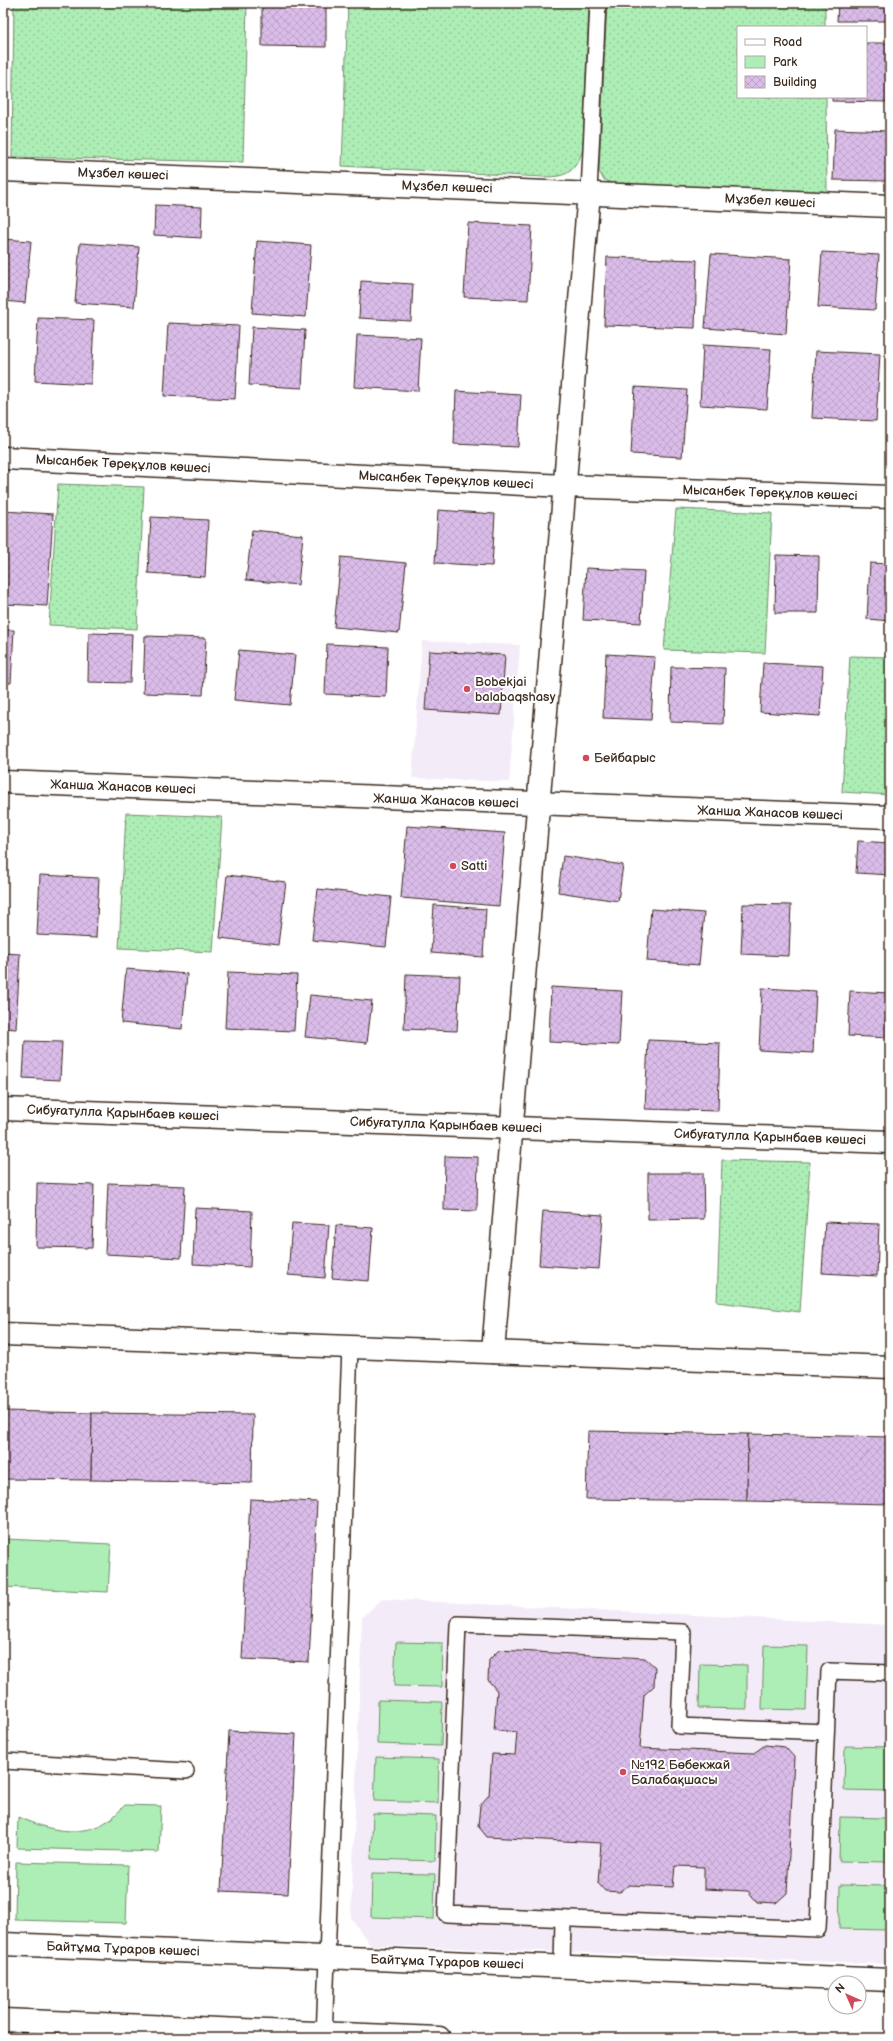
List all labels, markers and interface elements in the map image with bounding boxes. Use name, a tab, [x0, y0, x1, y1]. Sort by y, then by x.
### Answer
legend	[737, 26, 867, 98]
text: Road	[773, 35, 802, 50]
text: Park	[773, 55, 797, 70]
text: Building	[773, 75, 817, 90]
street label: Мұзбел көшесі	[77, 164, 169, 184]
street label: Мұзбел көшесі	[401, 177, 493, 197]
street label: Мұзбел көшесі	[724, 191, 816, 211]
street label: Мысанбек Төреқұлов көшесі	[35, 451, 211, 477]
street label: Мысанбек Төреқұлов көшесі	[358, 467, 534, 493]
street label: Мысанбек Төреқұлов көшесі	[682, 482, 858, 504]
place label: Bobekjai balabaqshasy	[475, 674, 556, 705]
marker: Bobekjai balabaqshasy	[462, 684, 472, 694]
place label: Бейбарыс	[594, 750, 656, 766]
marker: Бейбарыс	[581, 753, 591, 763]
street label: Жанша Жанасов көшесі	[50, 776, 196, 798]
street label: Жанша Жанасов көшесі	[373, 790, 519, 812]
street label: Жанша Жанасов көшесі	[697, 802, 843, 824]
place label: Satti	[461, 858, 487, 874]
marker: Satti	[448, 861, 458, 871]
street label: Сибуғатулла Қарынбаев көшесі	[27, 1102, 219, 1124]
street label: Сибуғатулла Қарынбаев көшесі	[350, 1114, 542, 1136]
street label: Сибуғатулла Қарынбаев көшесі	[674, 1126, 866, 1148]
place label: №192 Бөбекжай Балабақшасы	[631, 1757, 730, 1788]
marker: №192 Бөбекжай Балабақшасы	[618, 1767, 628, 1777]
street label: Байтұма Тұраров көшесі	[46, 1938, 200, 1960]
street label: Байтұма Тұраров көшесі	[370, 1951, 524, 1973]
north arrow	[827, 1975, 867, 2015]
text: N	[833, 1981, 848, 1996]

